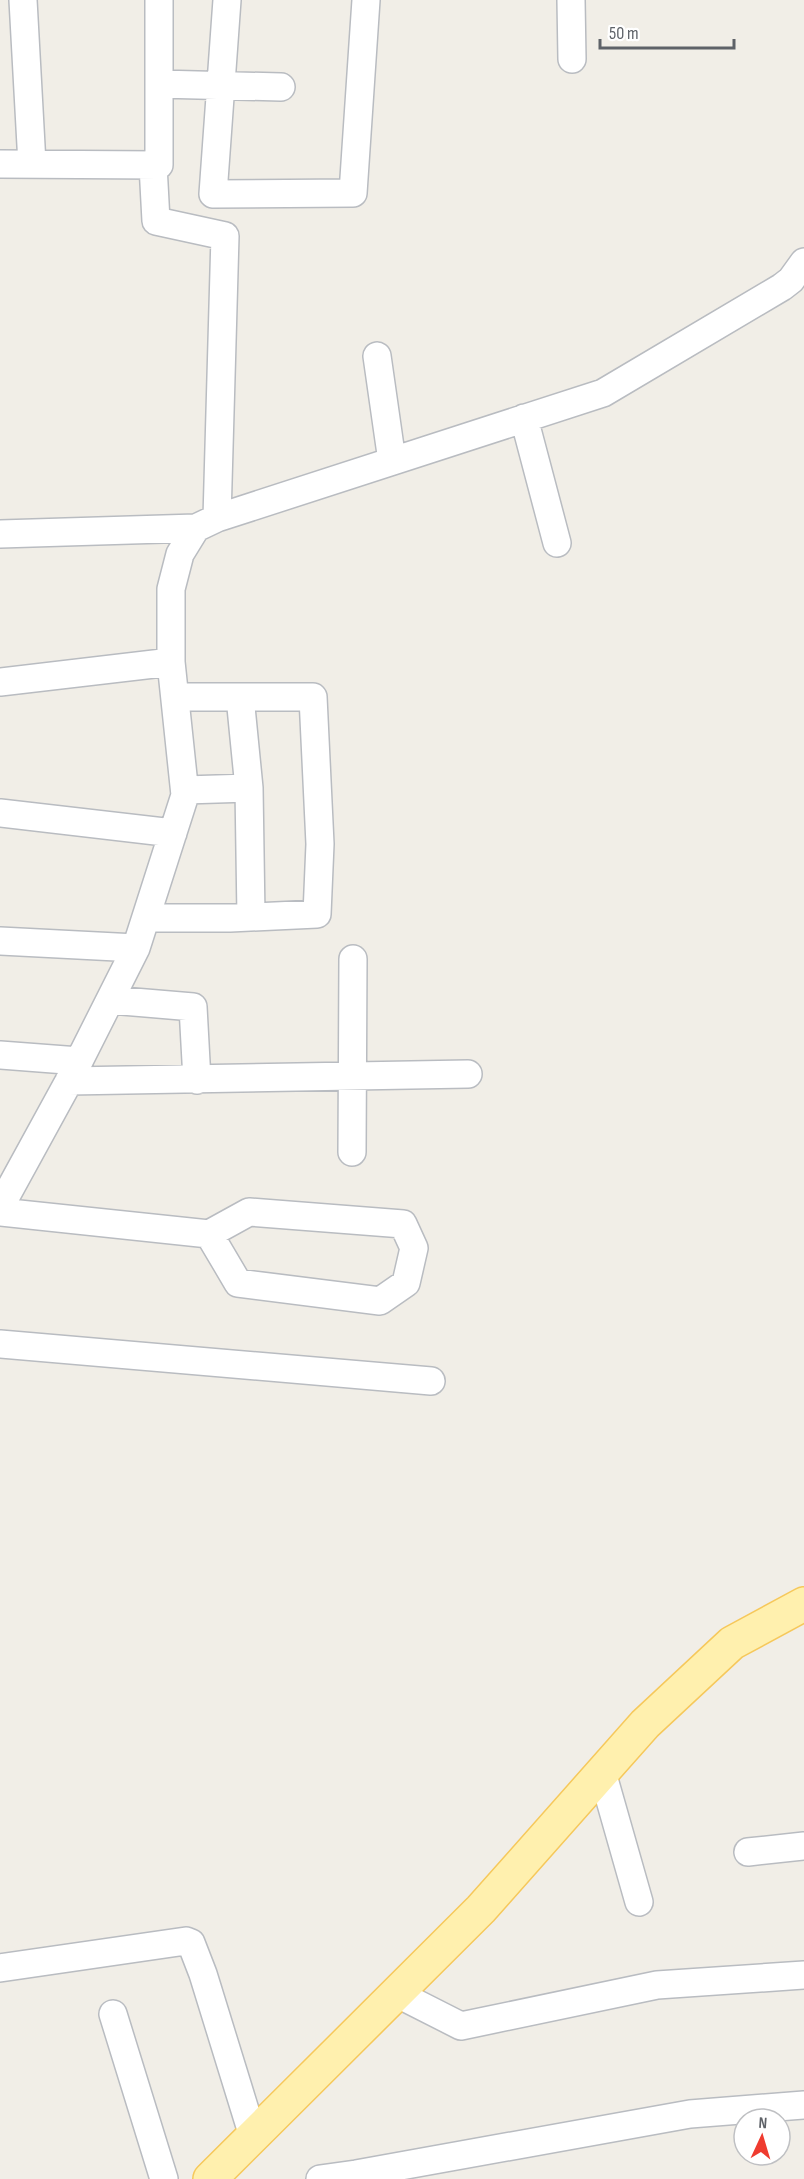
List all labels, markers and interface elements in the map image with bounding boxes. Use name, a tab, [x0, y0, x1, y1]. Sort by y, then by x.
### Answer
scale bar	[600, 12, 734, 50]
text: 50 m	[609, 23, 639, 44]
north arrow	[732, 2107, 792, 2167]
text: N	[758, 2114, 768, 2133]

